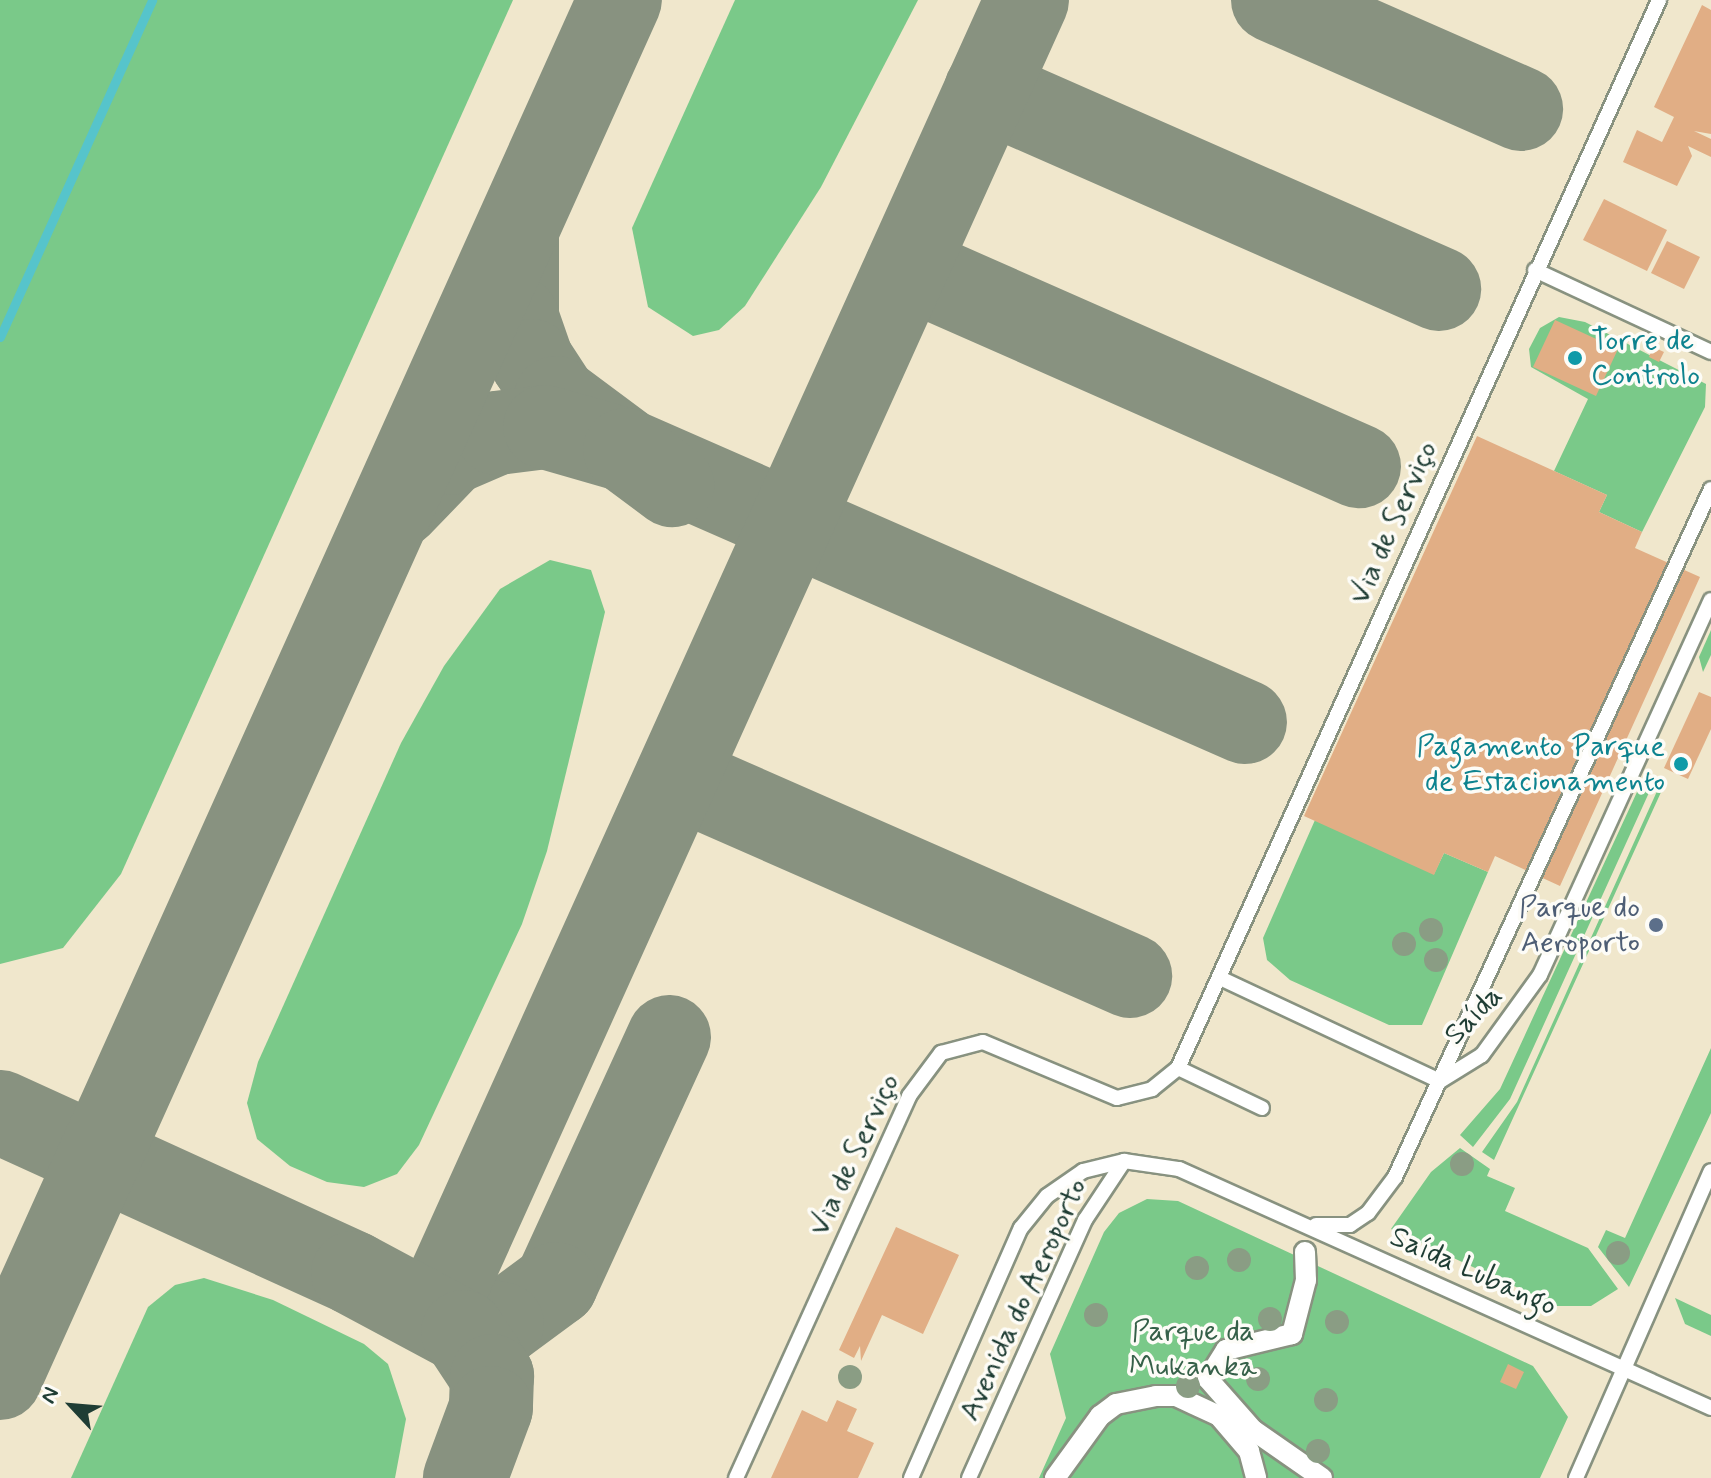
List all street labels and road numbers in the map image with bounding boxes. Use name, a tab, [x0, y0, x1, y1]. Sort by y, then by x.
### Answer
street label: Via de Serviço	[1342, 436, 1446, 610]
street label: Saída	[1437, 979, 1511, 1053]
street label: Via de Serviço	[802, 1069, 908, 1241]
street label: Avenida do Aeroporto	[952, 1173, 1096, 1427]
street label: Saída Lubango	[1380, 1217, 1566, 1327]

